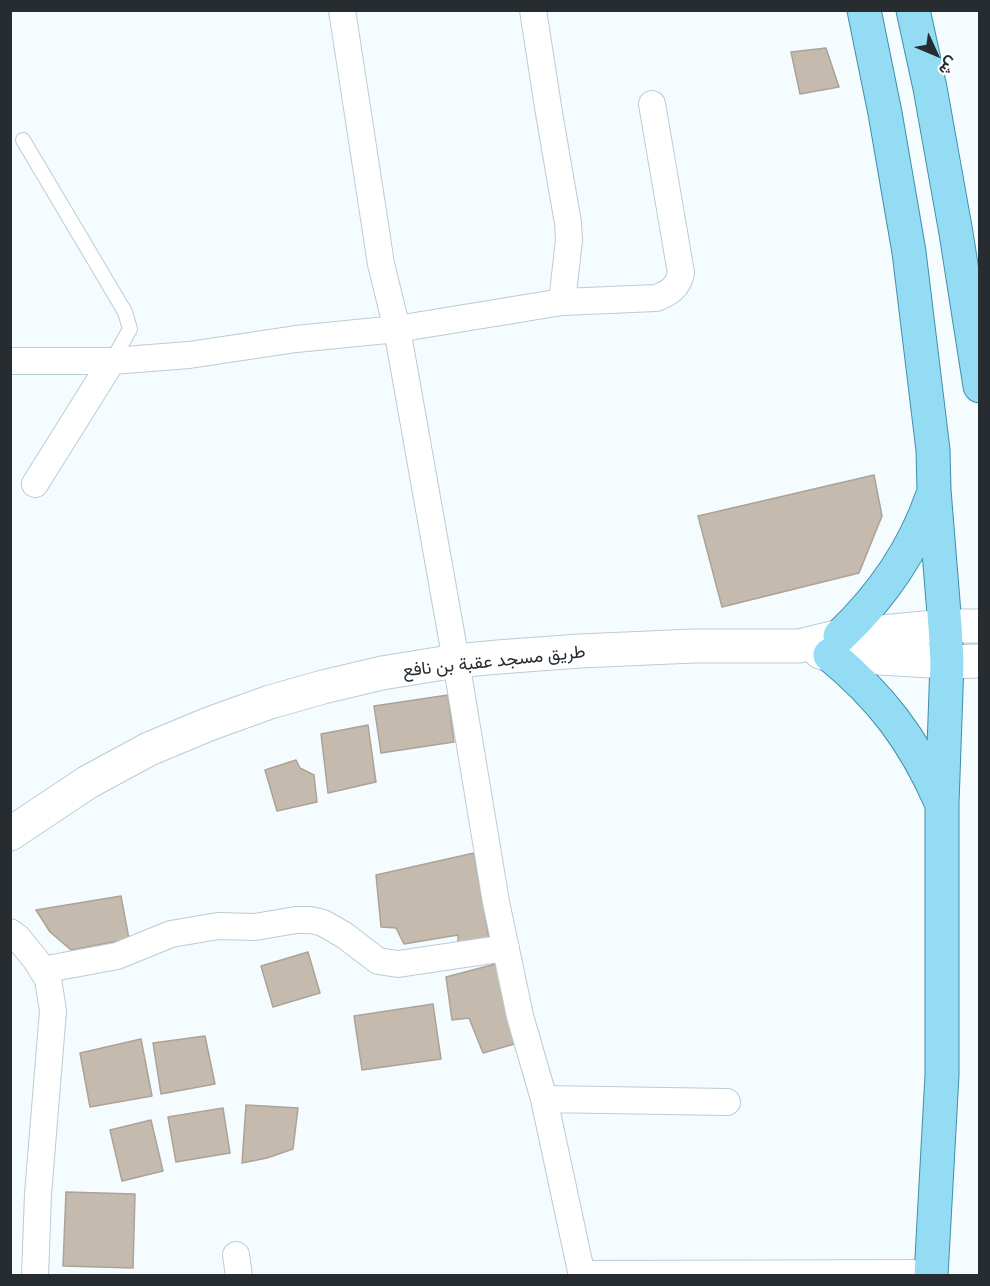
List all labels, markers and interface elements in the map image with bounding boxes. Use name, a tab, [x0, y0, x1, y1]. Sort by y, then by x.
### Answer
north arrow	[906, 24, 966, 84]
text: ش	[935, 53, 963, 80]
street label: طريق مسجد عقبة بن نافع	[401, 641, 587, 681]

